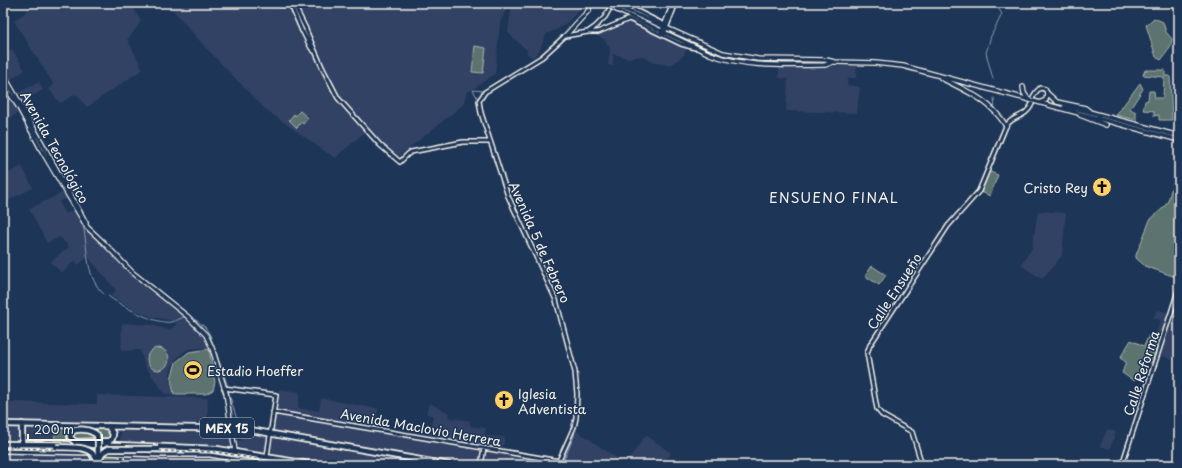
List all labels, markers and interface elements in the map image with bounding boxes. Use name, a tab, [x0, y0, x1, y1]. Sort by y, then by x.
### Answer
street label: Avenida Tecnológico	[16, 87, 94, 207]
church icon: Cristo Rey	[1091, 176, 1113, 198]
street label: Avenida 5 de Febrero	[505, 178, 575, 306]
place label: Cristo Rey	[1023, 178, 1088, 197]
district label: ENSUENO FINAL	[769, 187, 899, 208]
street label: Calle Ensueño	[862, 249, 926, 333]
street label: Calle Reforma	[1118, 327, 1164, 418]
sports icon: Estadio Hoeffer	[182, 359, 204, 381]
place label: Estadio Hoeffer	[207, 361, 304, 380]
place label: Iglesia Adventista	[518, 384, 587, 418]
church icon: Iglesia Adventista	[493, 389, 515, 411]
street label: Avenida Maclovio Herrera	[339, 403, 503, 451]
scale bar	[28, 416, 102, 442]
road number: MEX 15	[200, 418, 254, 438]
text: 200 m	[34, 420, 74, 438]

